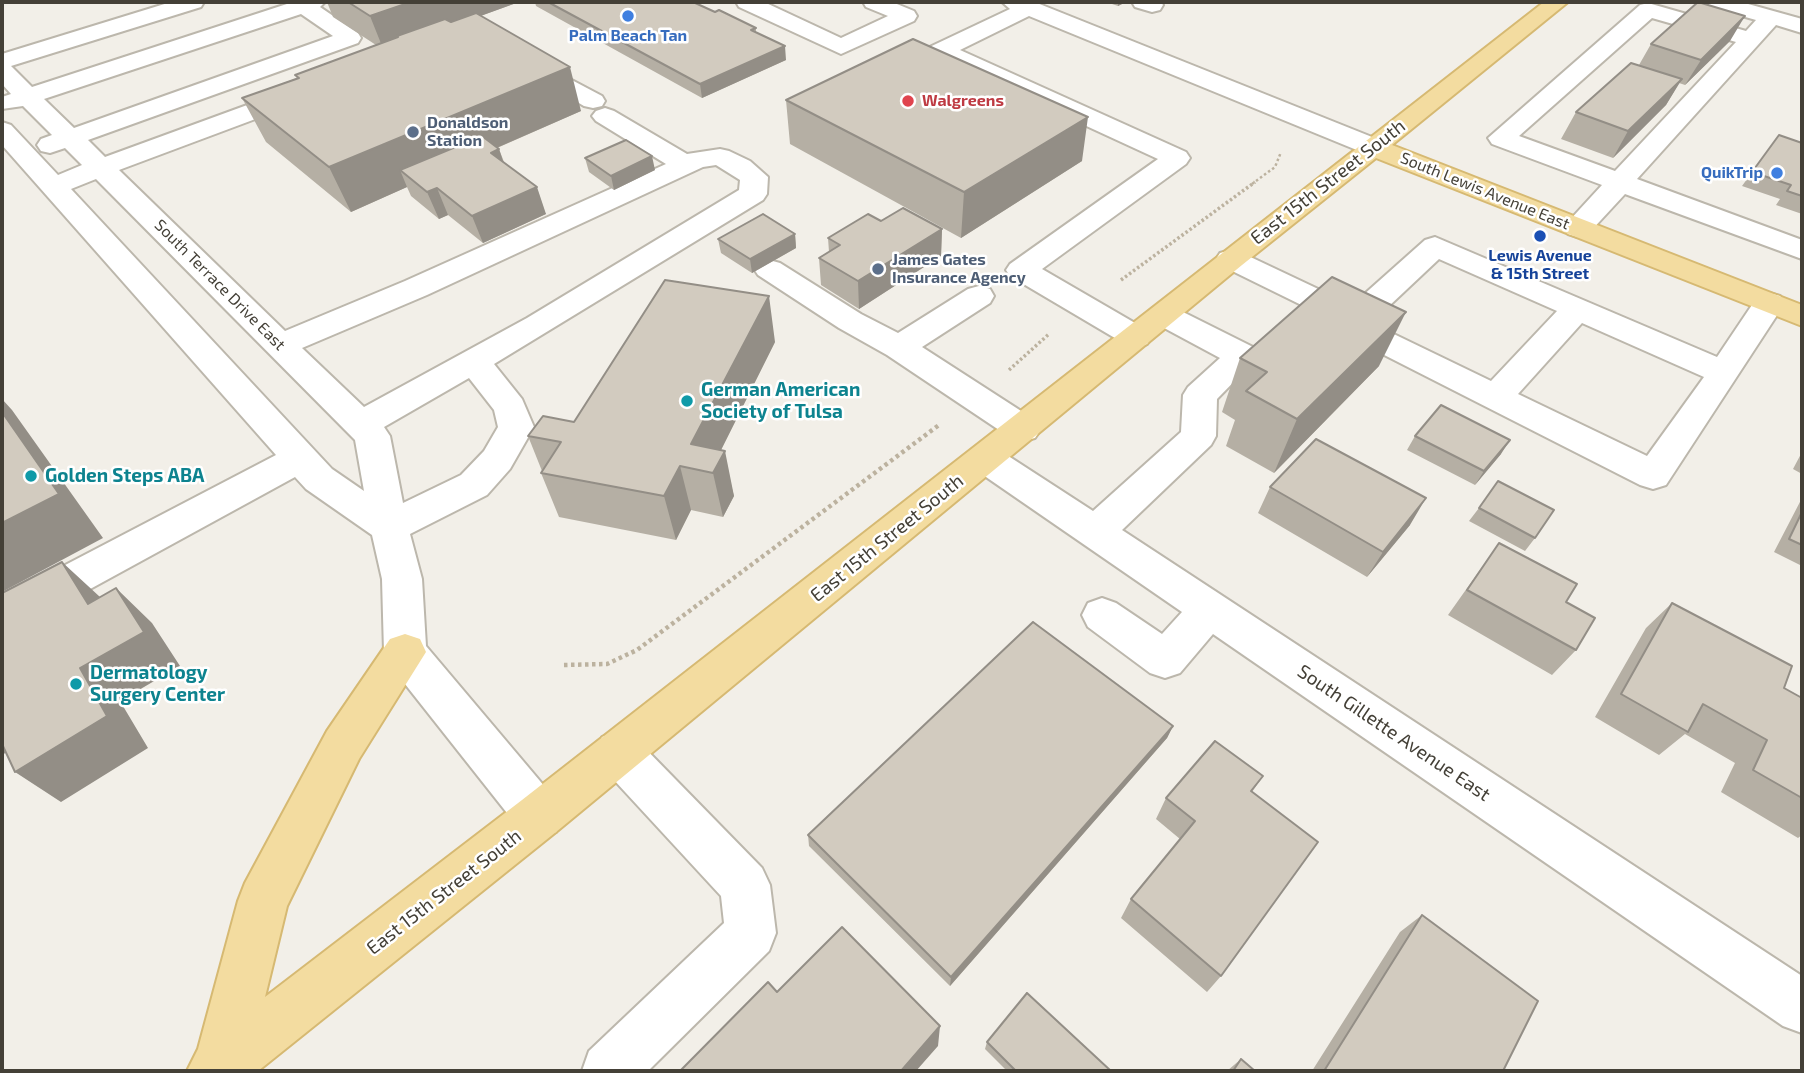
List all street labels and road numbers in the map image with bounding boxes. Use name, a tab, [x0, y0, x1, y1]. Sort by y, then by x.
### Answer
street label: East 15th Street South	[1246, 115, 1410, 249]
street label: South Lewis Avenue East	[1398, 148, 1572, 234]
street label: South Terrace Drive East	[151, 216, 289, 354]
street label: East 15th Street South	[806, 469, 968, 607]
street label: South Gillette Avenue East	[1293, 660, 1495, 806]
street label: East 15th Street South	[362, 825, 526, 959]

